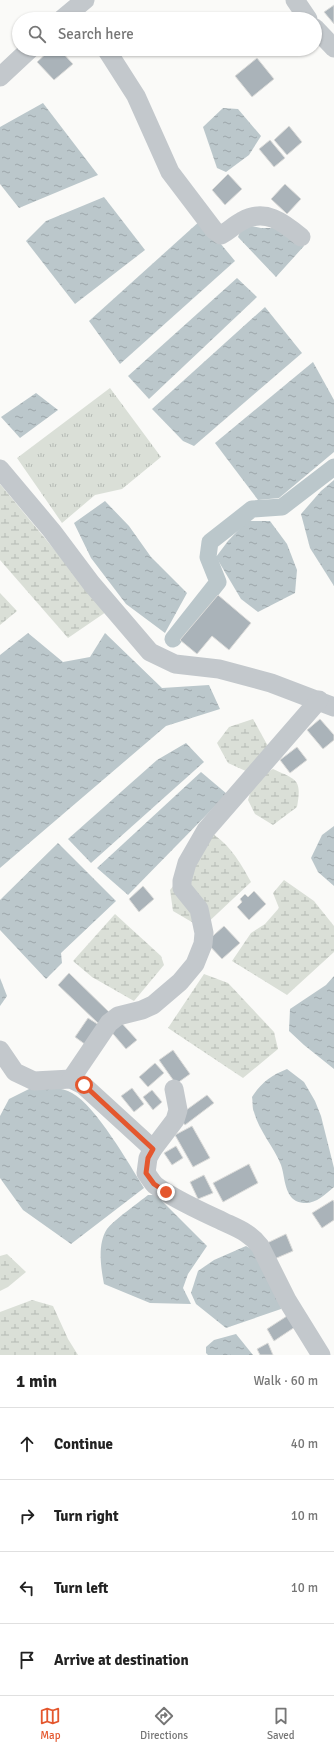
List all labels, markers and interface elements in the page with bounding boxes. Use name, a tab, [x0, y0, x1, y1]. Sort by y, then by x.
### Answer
search box	[12, 12, 322, 56]
icon: search	[26, 23, 48, 45]
text: Search here	[58, 25, 134, 43]
route start	[75, 1076, 93, 1094]
route end	[157, 1183, 175, 1201]
text: 1 min	[16, 1371, 57, 1392]
text: Walk · 60 m	[254, 1373, 318, 1389]
icon: ahead	[16, 1433, 38, 1455]
text: Continue	[54, 1435, 113, 1453]
text: 40 m	[291, 1436, 318, 1452]
icon: right	[16, 1505, 38, 1527]
text: Turn right	[54, 1507, 119, 1525]
text: 10 m	[291, 1508, 318, 1524]
icon: left	[16, 1577, 38, 1599]
text: Turn left	[54, 1579, 108, 1597]
text: 10 m	[291, 1580, 318, 1596]
icon: arrive	[16, 1649, 38, 1671]
text: Arrive at destination	[54, 1651, 189, 1669]
tab: Map	[39, 1705, 61, 1742]
tab: Directions	[140, 1705, 188, 1742]
tab: Saved	[267, 1705, 295, 1742]

